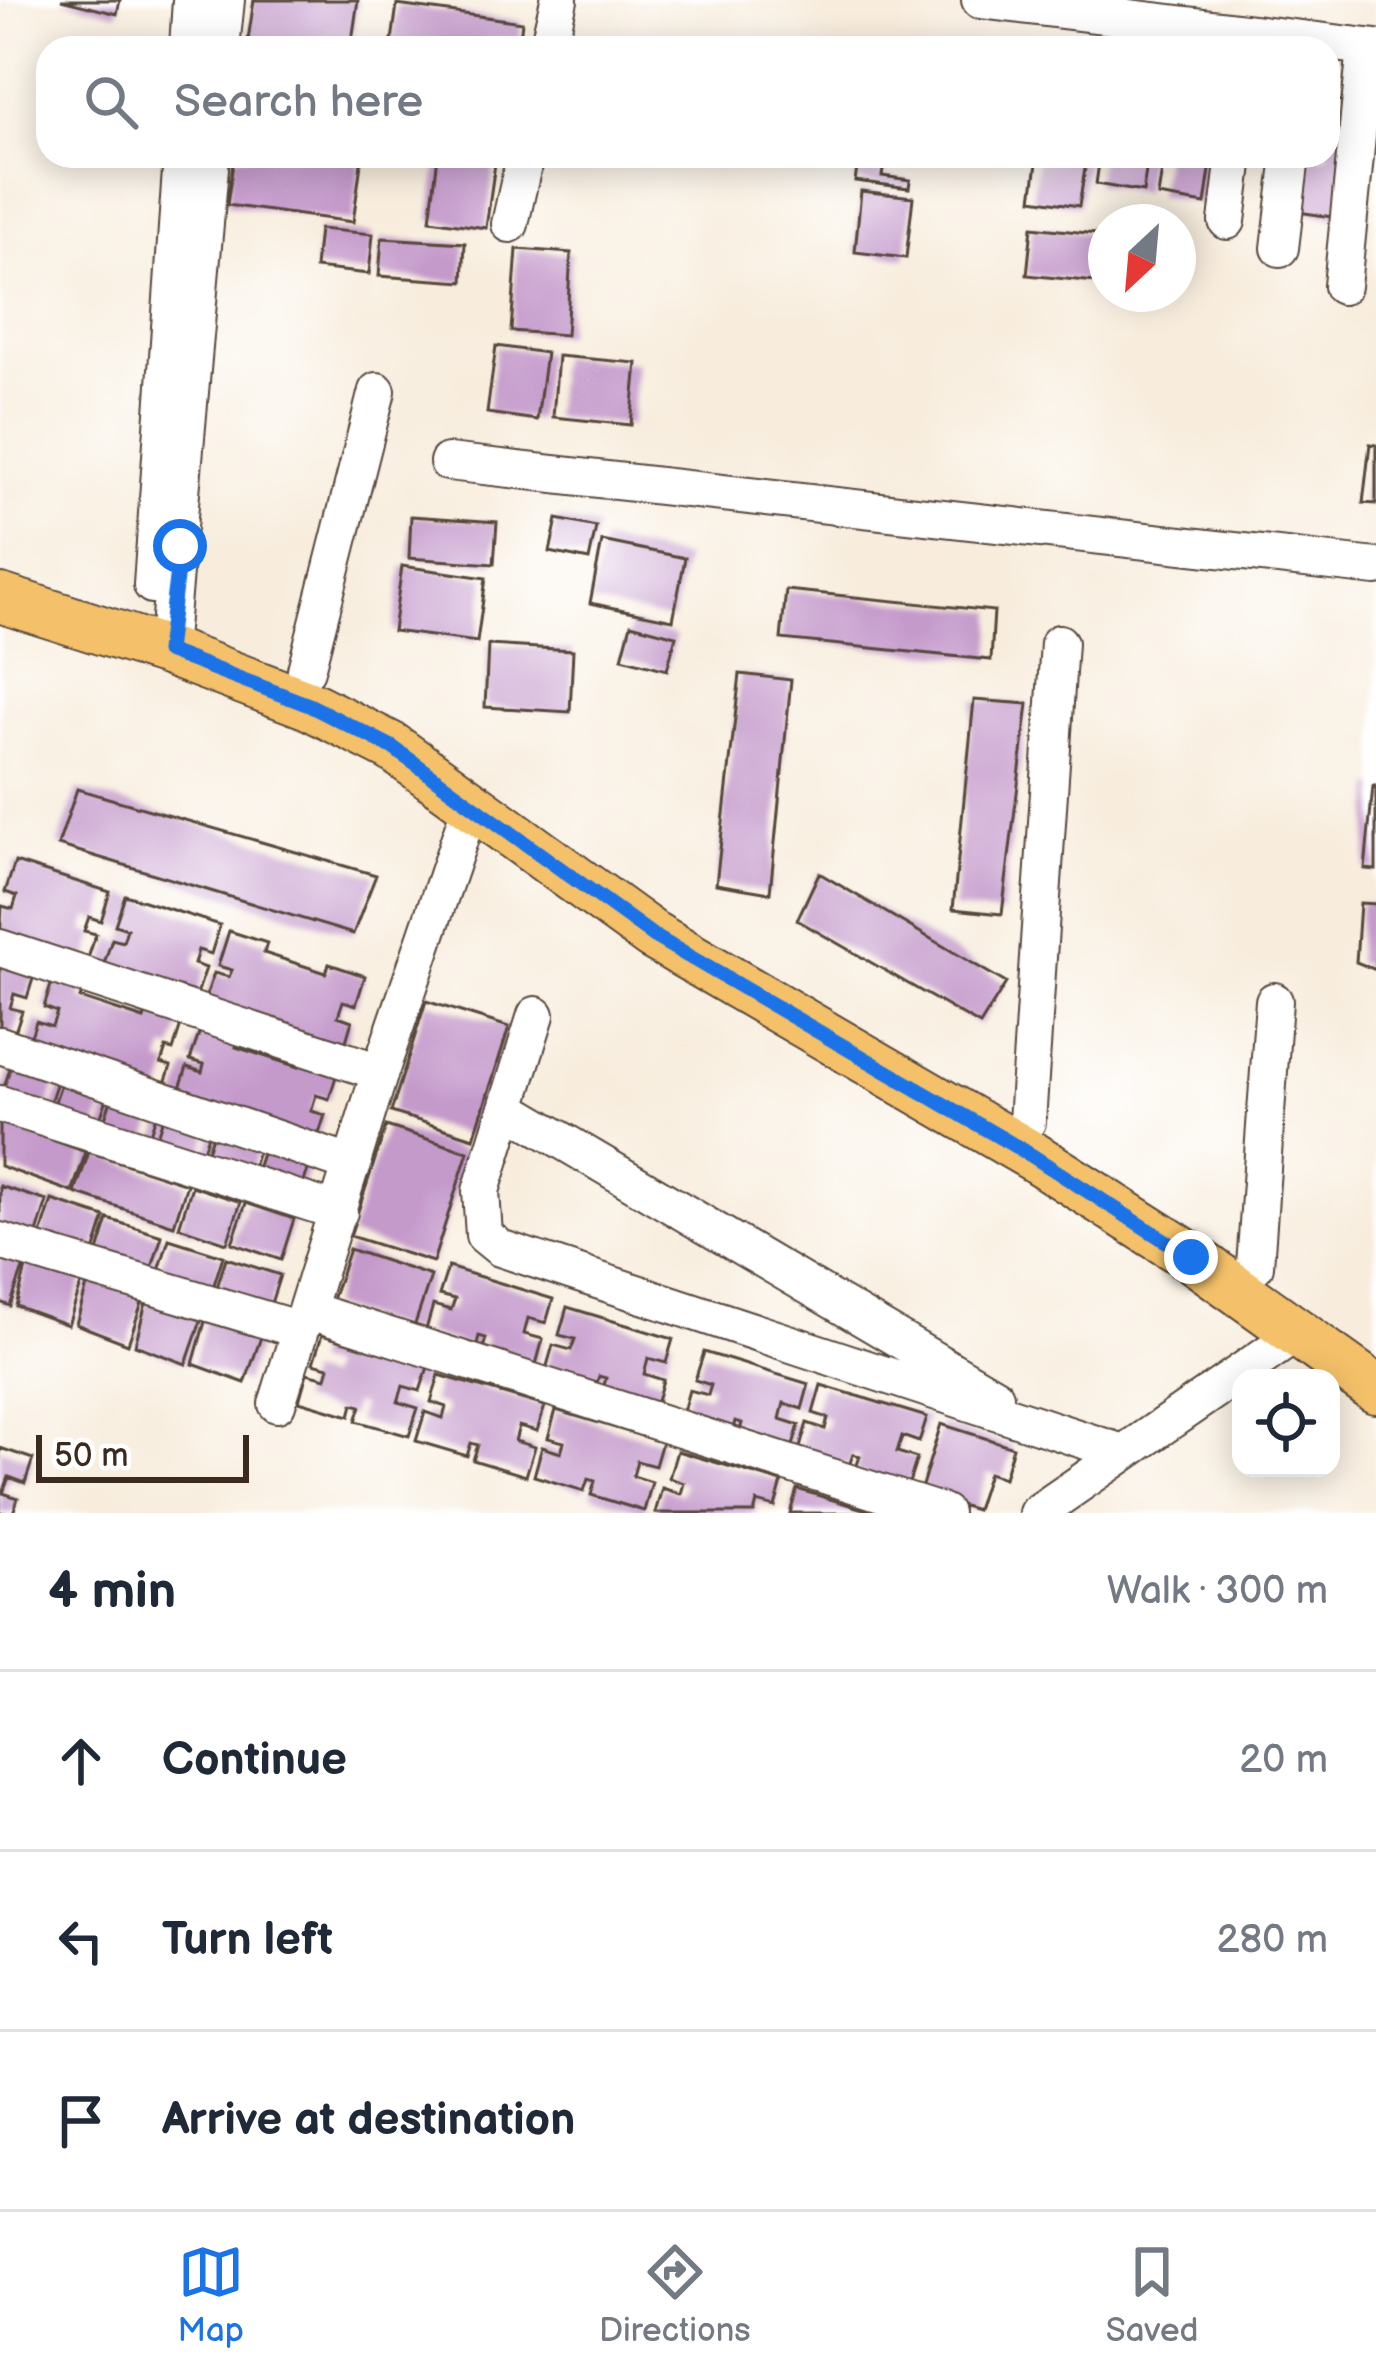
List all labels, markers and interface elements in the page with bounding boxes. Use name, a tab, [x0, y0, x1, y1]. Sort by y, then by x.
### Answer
search box	[36, 36, 1340, 168]
icon: search	[78, 69, 144, 135]
text: Search here	[174, 75, 423, 130]
north arrow	[1088, 204, 1196, 312]
route start	[153, 519, 207, 573]
route end	[1164, 1230, 1218, 1284]
map controls	[1232, 1369, 1340, 1477]
button: locate	[1232, 1369, 1340, 1477]
scale bar	[36, 1429, 249, 1482]
text: 50 m	[54, 1436, 129, 1476]
text: 4 min	[48, 1561, 176, 1622]
text: Walk · 300 m	[1107, 1568, 1328, 1615]
icon: ahead	[48, 1728, 114, 1794]
text: Continue	[162, 1733, 347, 1788]
text: 20 m	[1239, 1737, 1328, 1784]
icon: left	[48, 1908, 114, 1974]
text: Turn left	[162, 1913, 333, 1968]
text: 280 m	[1217, 1917, 1328, 1964]
icon: arrive	[48, 2088, 114, 2154]
text: Arrive at destination	[162, 2093, 575, 2148]
tab: Map	[178, 2239, 244, 2351]
tab: Directions	[599, 2239, 751, 2351]
tab: Saved	[1106, 2239, 1198, 2351]

